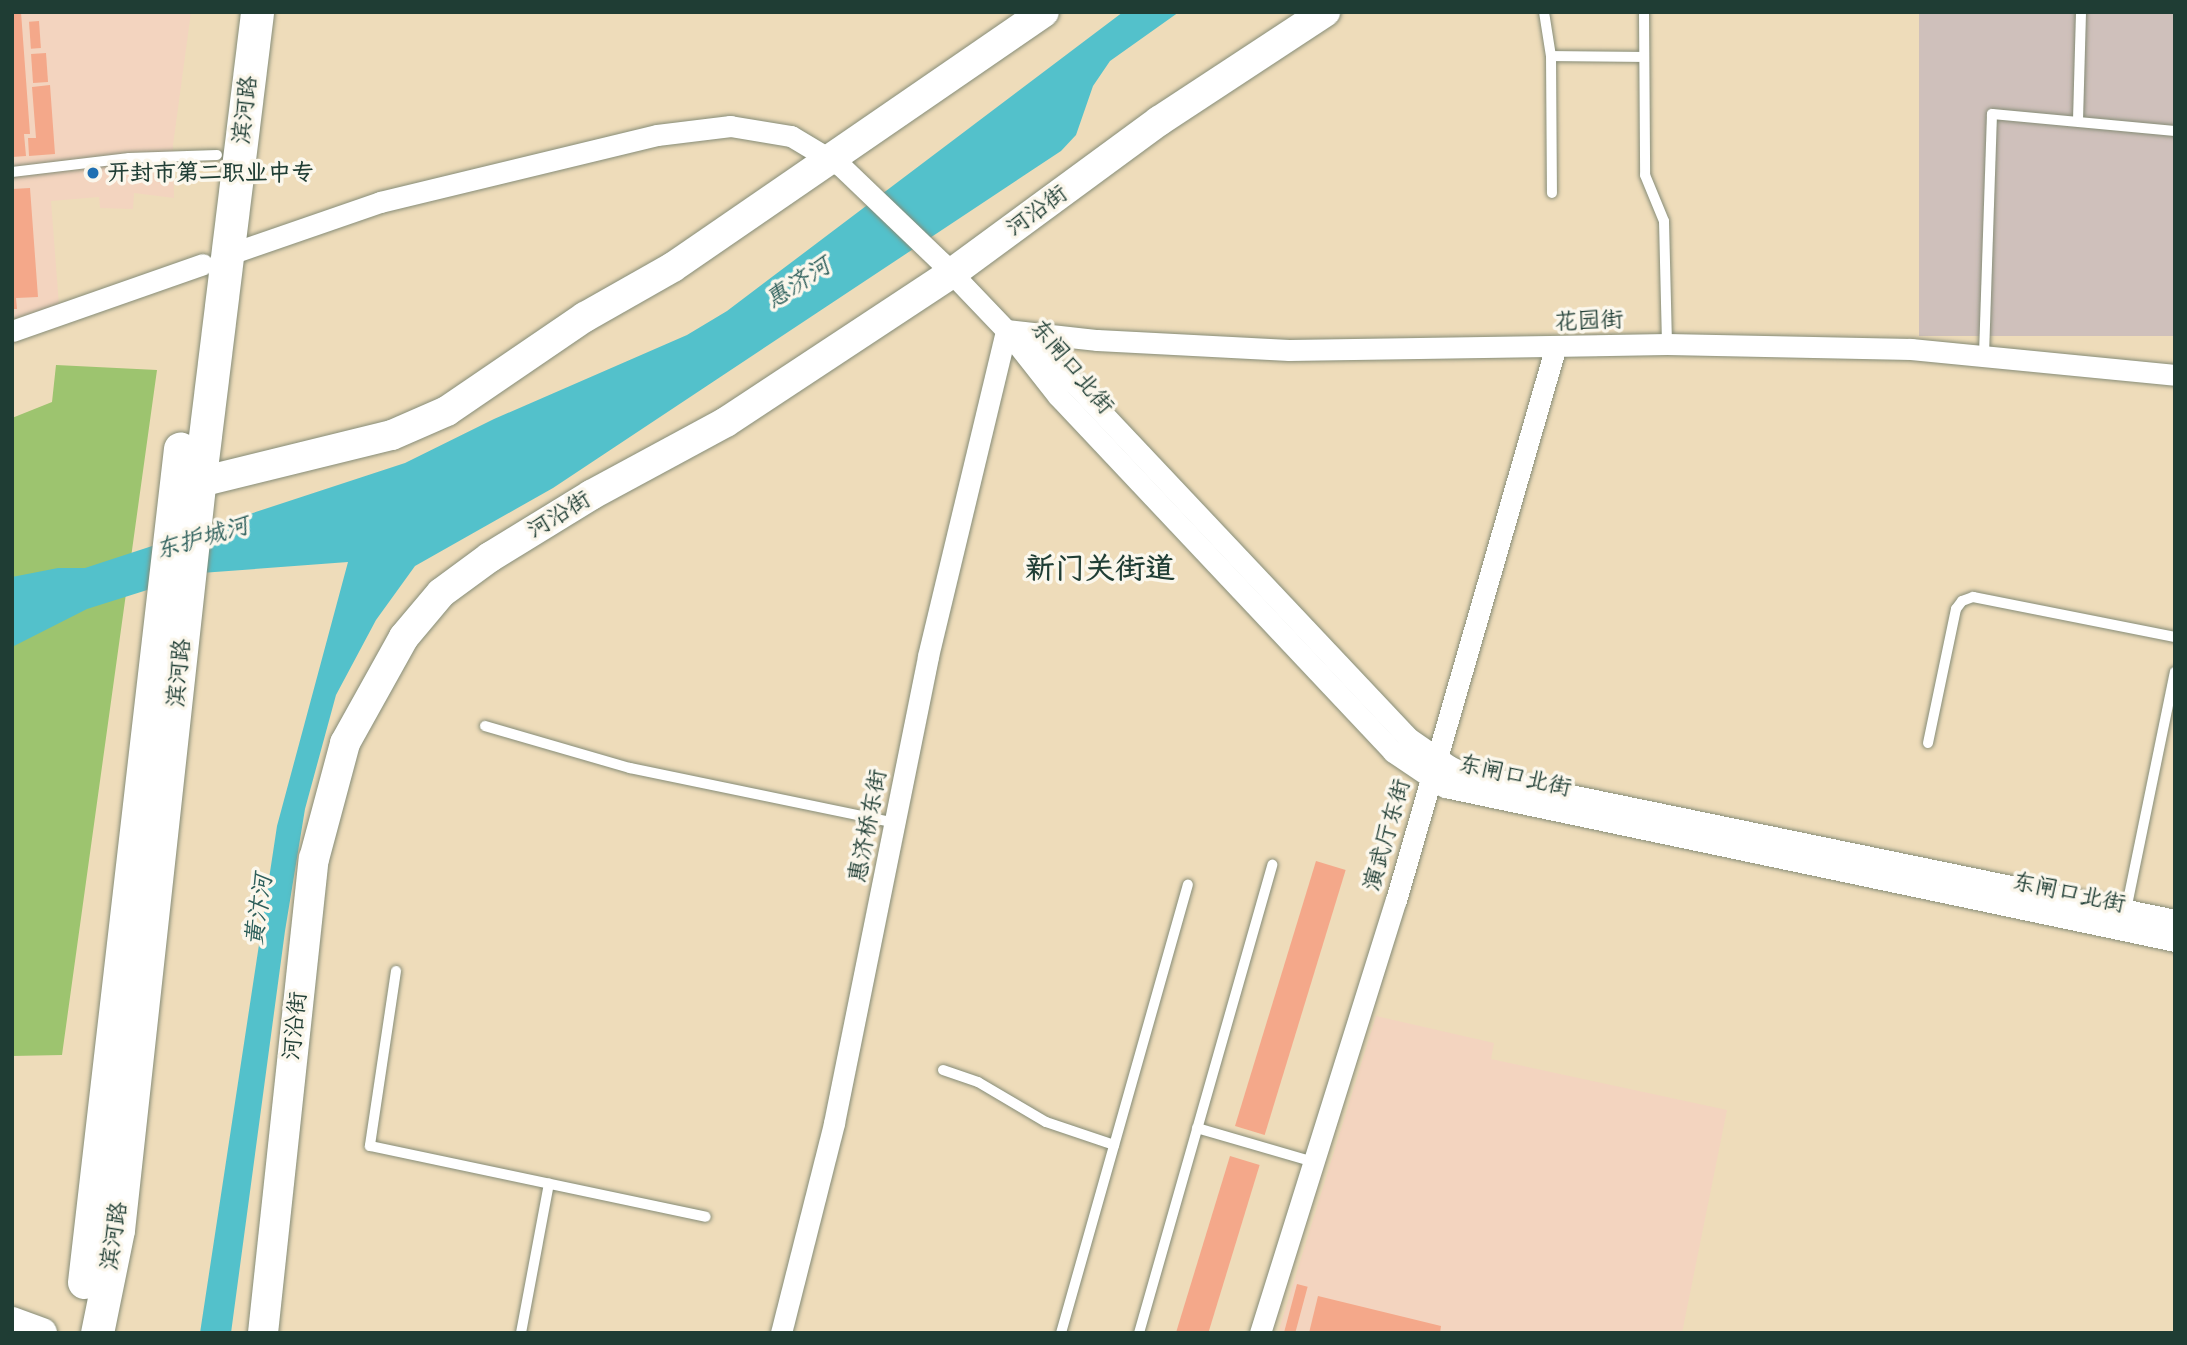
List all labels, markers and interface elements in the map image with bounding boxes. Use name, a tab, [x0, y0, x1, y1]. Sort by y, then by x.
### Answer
street label: 滨河路	[227, 74, 263, 146]
place label: 开封市第二职业中专	[107, 159, 314, 187]
marker: 开封市第二职业中专	[85, 165, 101, 181]
street label: 河沿街	[1001, 180, 1073, 242]
water label: 惠济河	[760, 251, 836, 315]
street label: 花园街	[1554, 306, 1624, 336]
street label: 东闸口北街	[1024, 314, 1120, 420]
street label: 河沿街	[522, 485, 596, 545]
water label: 东护城河	[152, 511, 252, 565]
district label: 新门关街道	[1025, 550, 1175, 586]
street label: 滨河路	[162, 637, 196, 709]
street label: 东闸口北街	[1456, 750, 1574, 802]
street label: 惠济桥东街	[843, 767, 893, 885]
street label: 演武厅东街	[1358, 776, 1416, 894]
street label: 东闸口北街	[2010, 868, 2128, 918]
water label: 黄汴河	[240, 872, 278, 948]
street label: 河沿街	[278, 990, 312, 1062]
street label: 滨河路	[95, 1200, 133, 1272]

